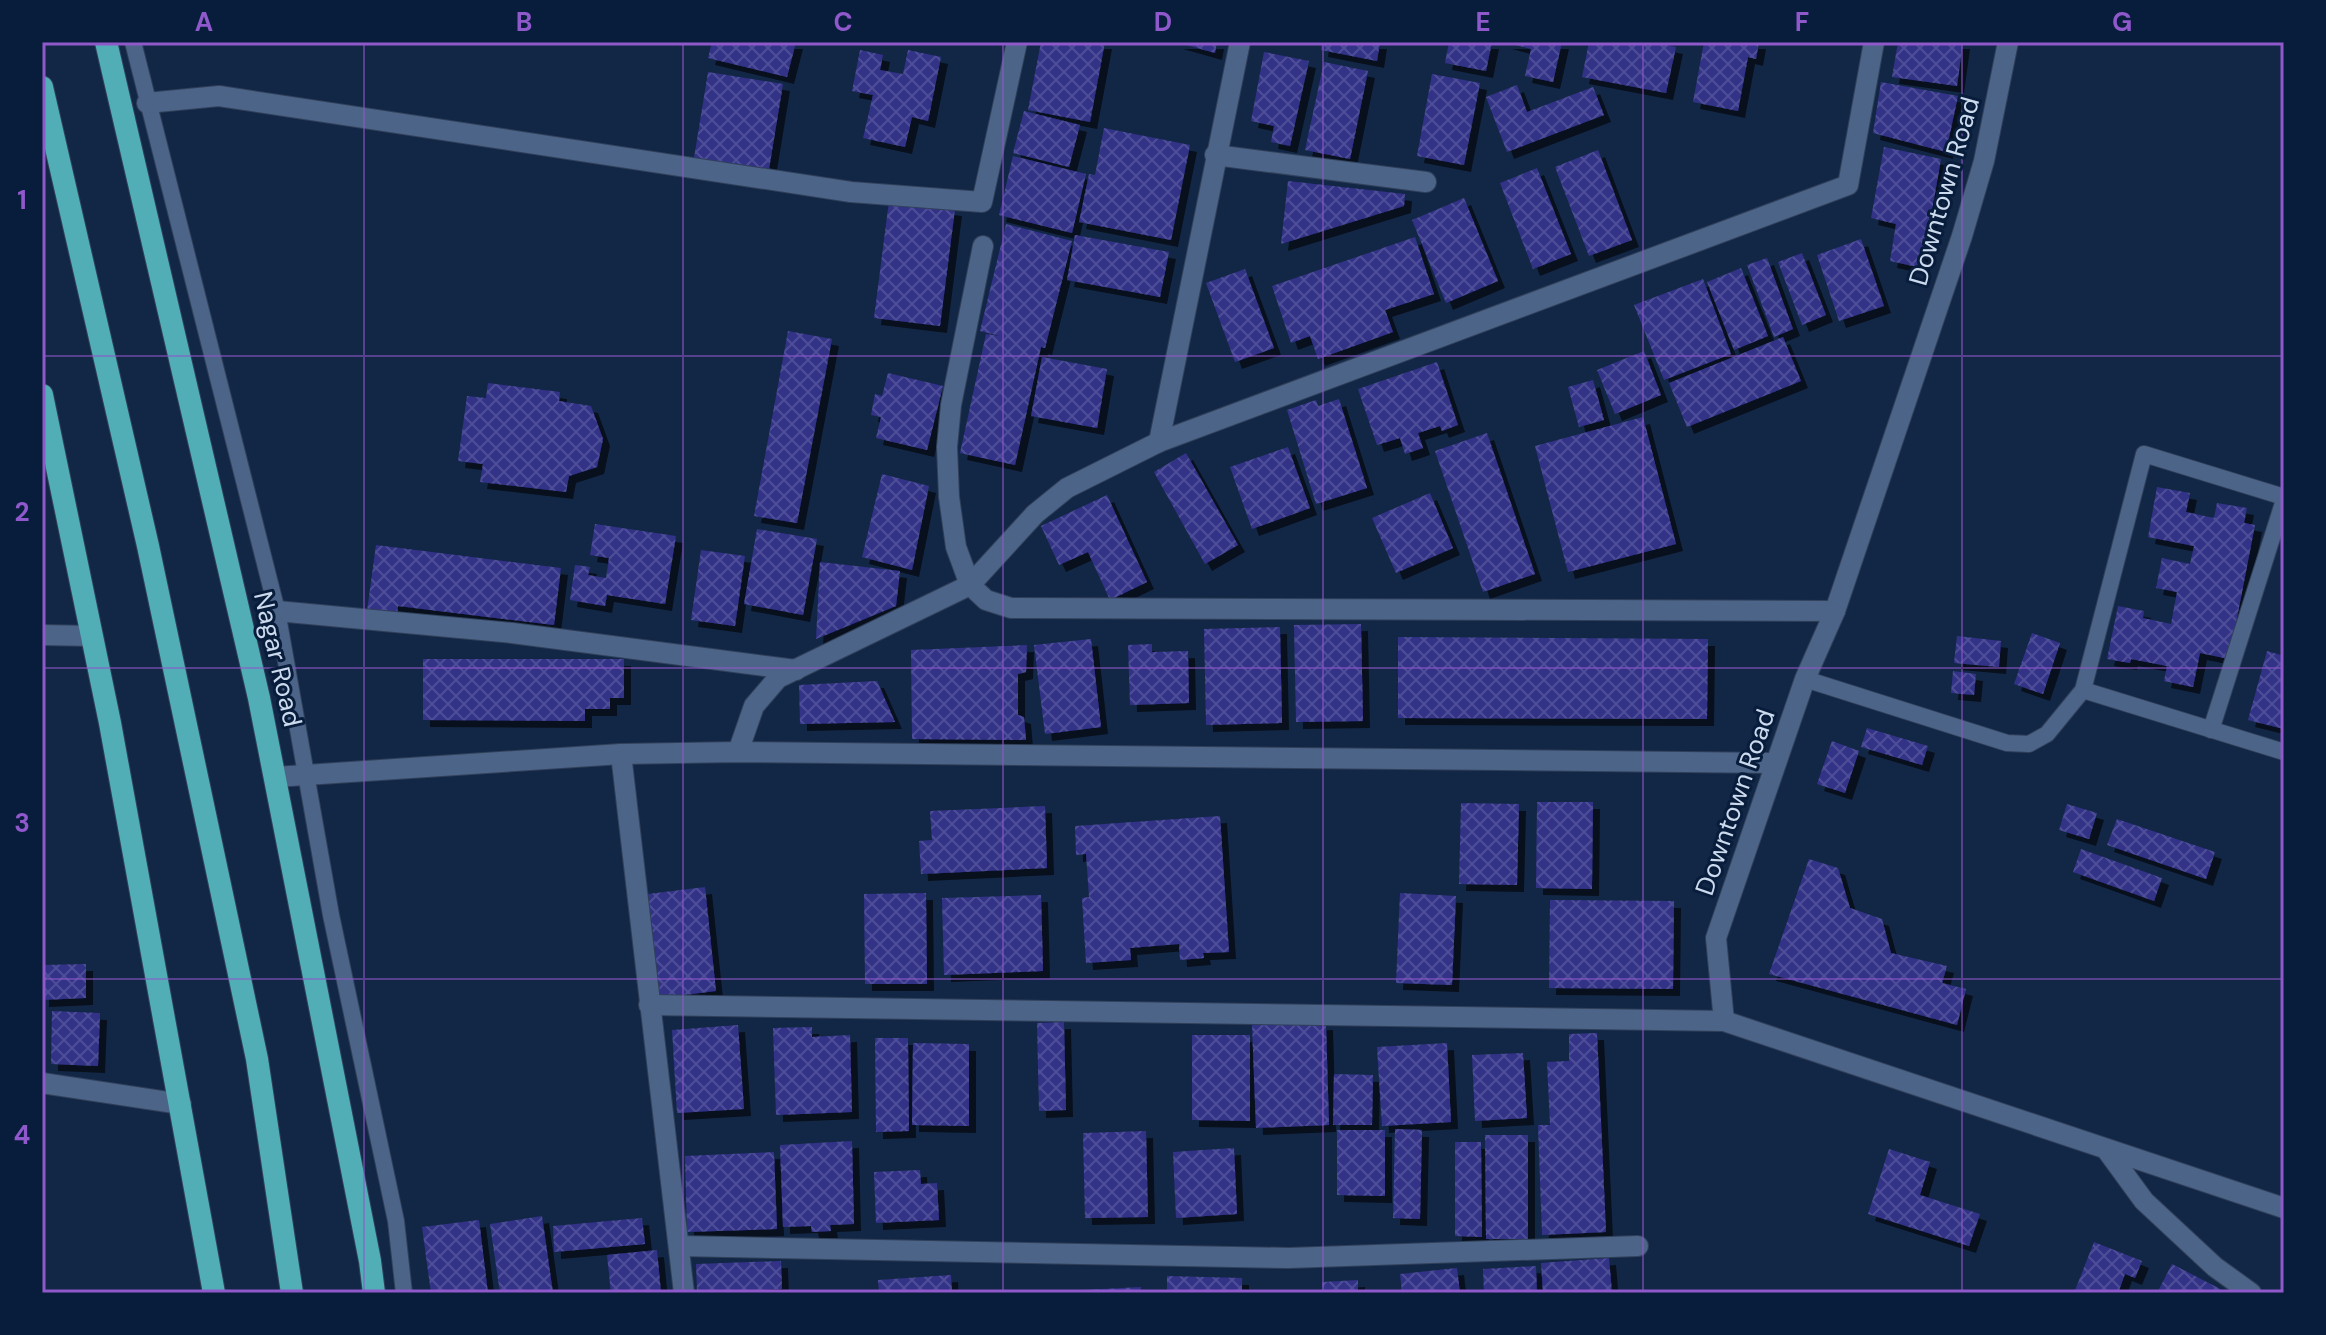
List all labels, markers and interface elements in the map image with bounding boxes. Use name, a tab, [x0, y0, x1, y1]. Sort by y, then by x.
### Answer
text: A	[195, 5, 213, 39]
text: B	[516, 5, 532, 39]
text: C	[833, 5, 853, 39]
text: D	[1154, 5, 1172, 39]
text: E	[1475, 5, 1491, 39]
text: F	[1795, 5, 1809, 39]
text: G	[2112, 5, 2132, 39]
street label: Downtown Road	[1901, 93, 1987, 289]
text: 1	[17, 183, 27, 217]
text: 2	[14, 495, 30, 529]
street label: Nagar Road	[246, 588, 310, 730]
street label: Downtown Road	[1687, 704, 1783, 900]
text: 3	[14, 806, 30, 840]
text: 4	[14, 1118, 30, 1152]

